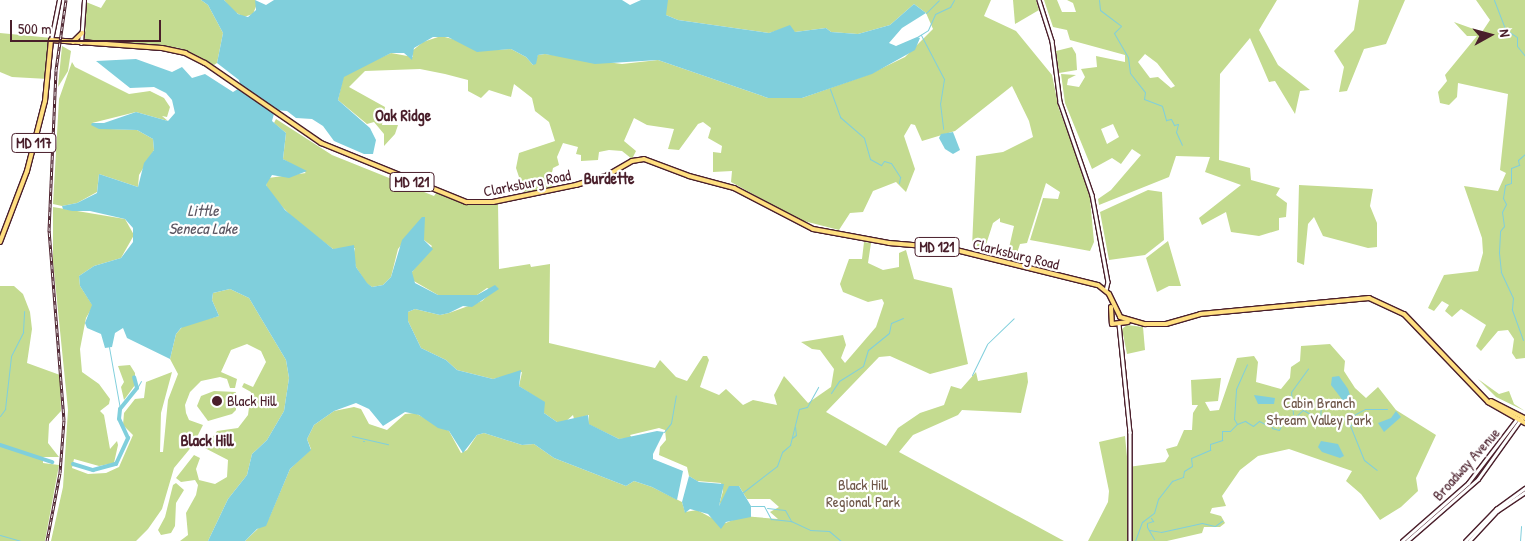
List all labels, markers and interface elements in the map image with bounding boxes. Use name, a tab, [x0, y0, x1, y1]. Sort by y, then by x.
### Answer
scale bar	[12, 10, 164, 42]
north arrow	[1465, 10, 1515, 60]
text: 500 m	[18, 18, 51, 39]
text: N	[1496, 28, 1515, 38]
district label: Oak Ridge	[375, 105, 431, 125]
road number: MD 117	[10, 132, 58, 154]
street label: Clarksburg Road	[482, 166, 572, 200]
district label: Burdette	[584, 168, 634, 188]
road number: MD 121	[390, 170, 434, 193]
water label: Little Seneca Lake	[169, 200, 237, 238]
street label: Clarksburg Road	[971, 235, 1061, 273]
road number: MD 121	[914, 236, 960, 258]
place label: Black Hill	[227, 392, 277, 410]
park label: Cabin Branch Stream Valley Park	[1267, 393, 1371, 428]
marker: Black Hill	[211, 395, 223, 407]
street label: Broadway Avenue	[1429, 424, 1503, 504]
district label: Black Hill	[180, 430, 234, 450]
park label: Black Hill Regional Park	[826, 475, 900, 510]

